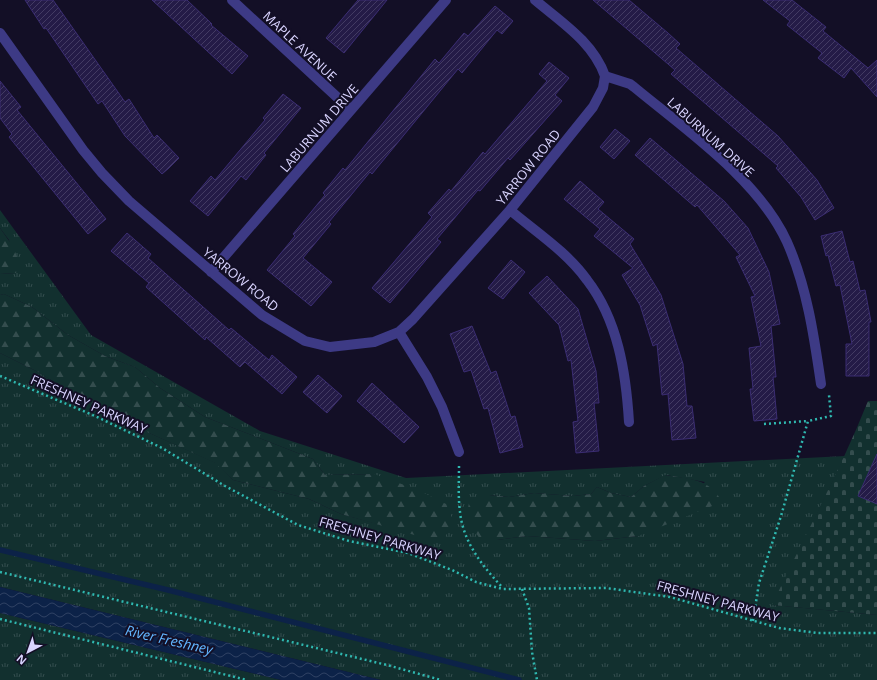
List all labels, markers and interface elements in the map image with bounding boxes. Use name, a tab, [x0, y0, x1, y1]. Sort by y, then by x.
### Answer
street label: MAPLE AVENUE	[259, 7, 341, 85]
street label: LABURNUM DRIVE	[276, 80, 362, 176]
street label: LABURNUM DRIVE	[664, 93, 758, 181]
street label: YARROW ROAD	[492, 125, 564, 209]
street label: YARROW ROAD	[199, 243, 283, 315]
street label: FRESHNEY PARKWAY	[28, 370, 151, 438]
street label: FRESHNEY PARKWAY	[317, 512, 444, 564]
street label: FRESHNEY PARKWAY	[655, 576, 782, 626]
water label: River Freshney	[124, 620, 216, 659]
north arrow	[8, 632, 48, 672]
text: N	[13, 651, 29, 669]

